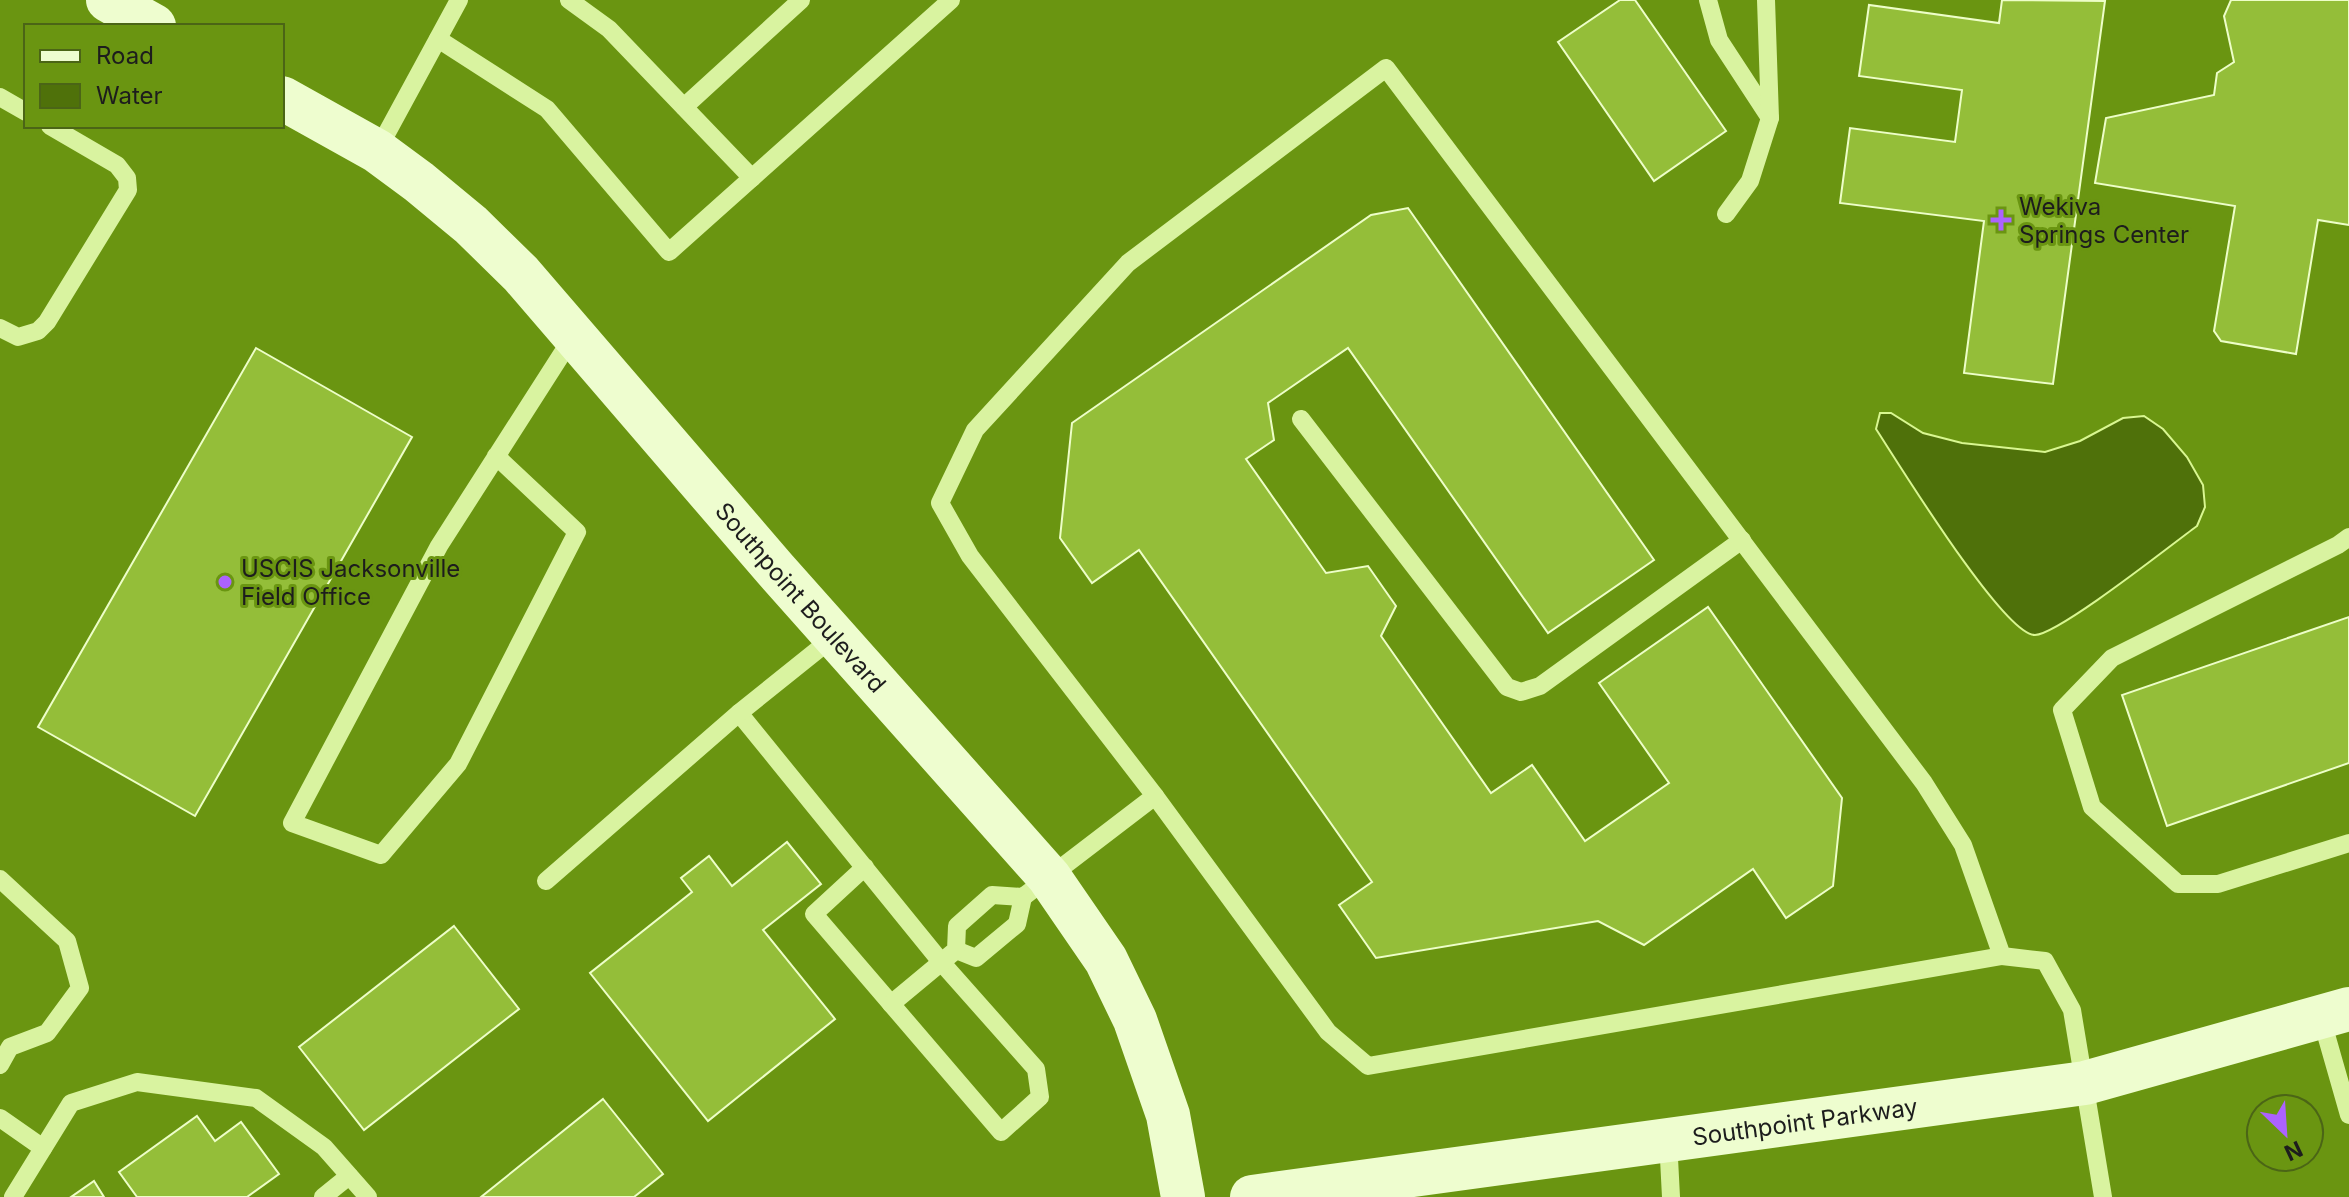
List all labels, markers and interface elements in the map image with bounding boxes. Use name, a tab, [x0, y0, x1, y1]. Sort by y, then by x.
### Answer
legend	[24, 24, 284, 128]
text: Road	[96, 41, 154, 70]
text: Water	[96, 81, 163, 110]
place label: Wekiva Springs Center	[2019, 192, 2189, 249]
marker: Wekiva Springs Center	[1990, 209, 2012, 231]
street label: Southpoint Boulevard	[709, 496, 892, 698]
place label: USCIS Jacksonville Field Office	[241, 554, 460, 611]
marker: USCIS Jacksonville Field Office	[216, 573, 234, 591]
street label: Southpoint Parkway	[1690, 1092, 1919, 1151]
north arrow	[2245, 1093, 2325, 1173]
text: N	[2280, 1136, 2307, 1166]

